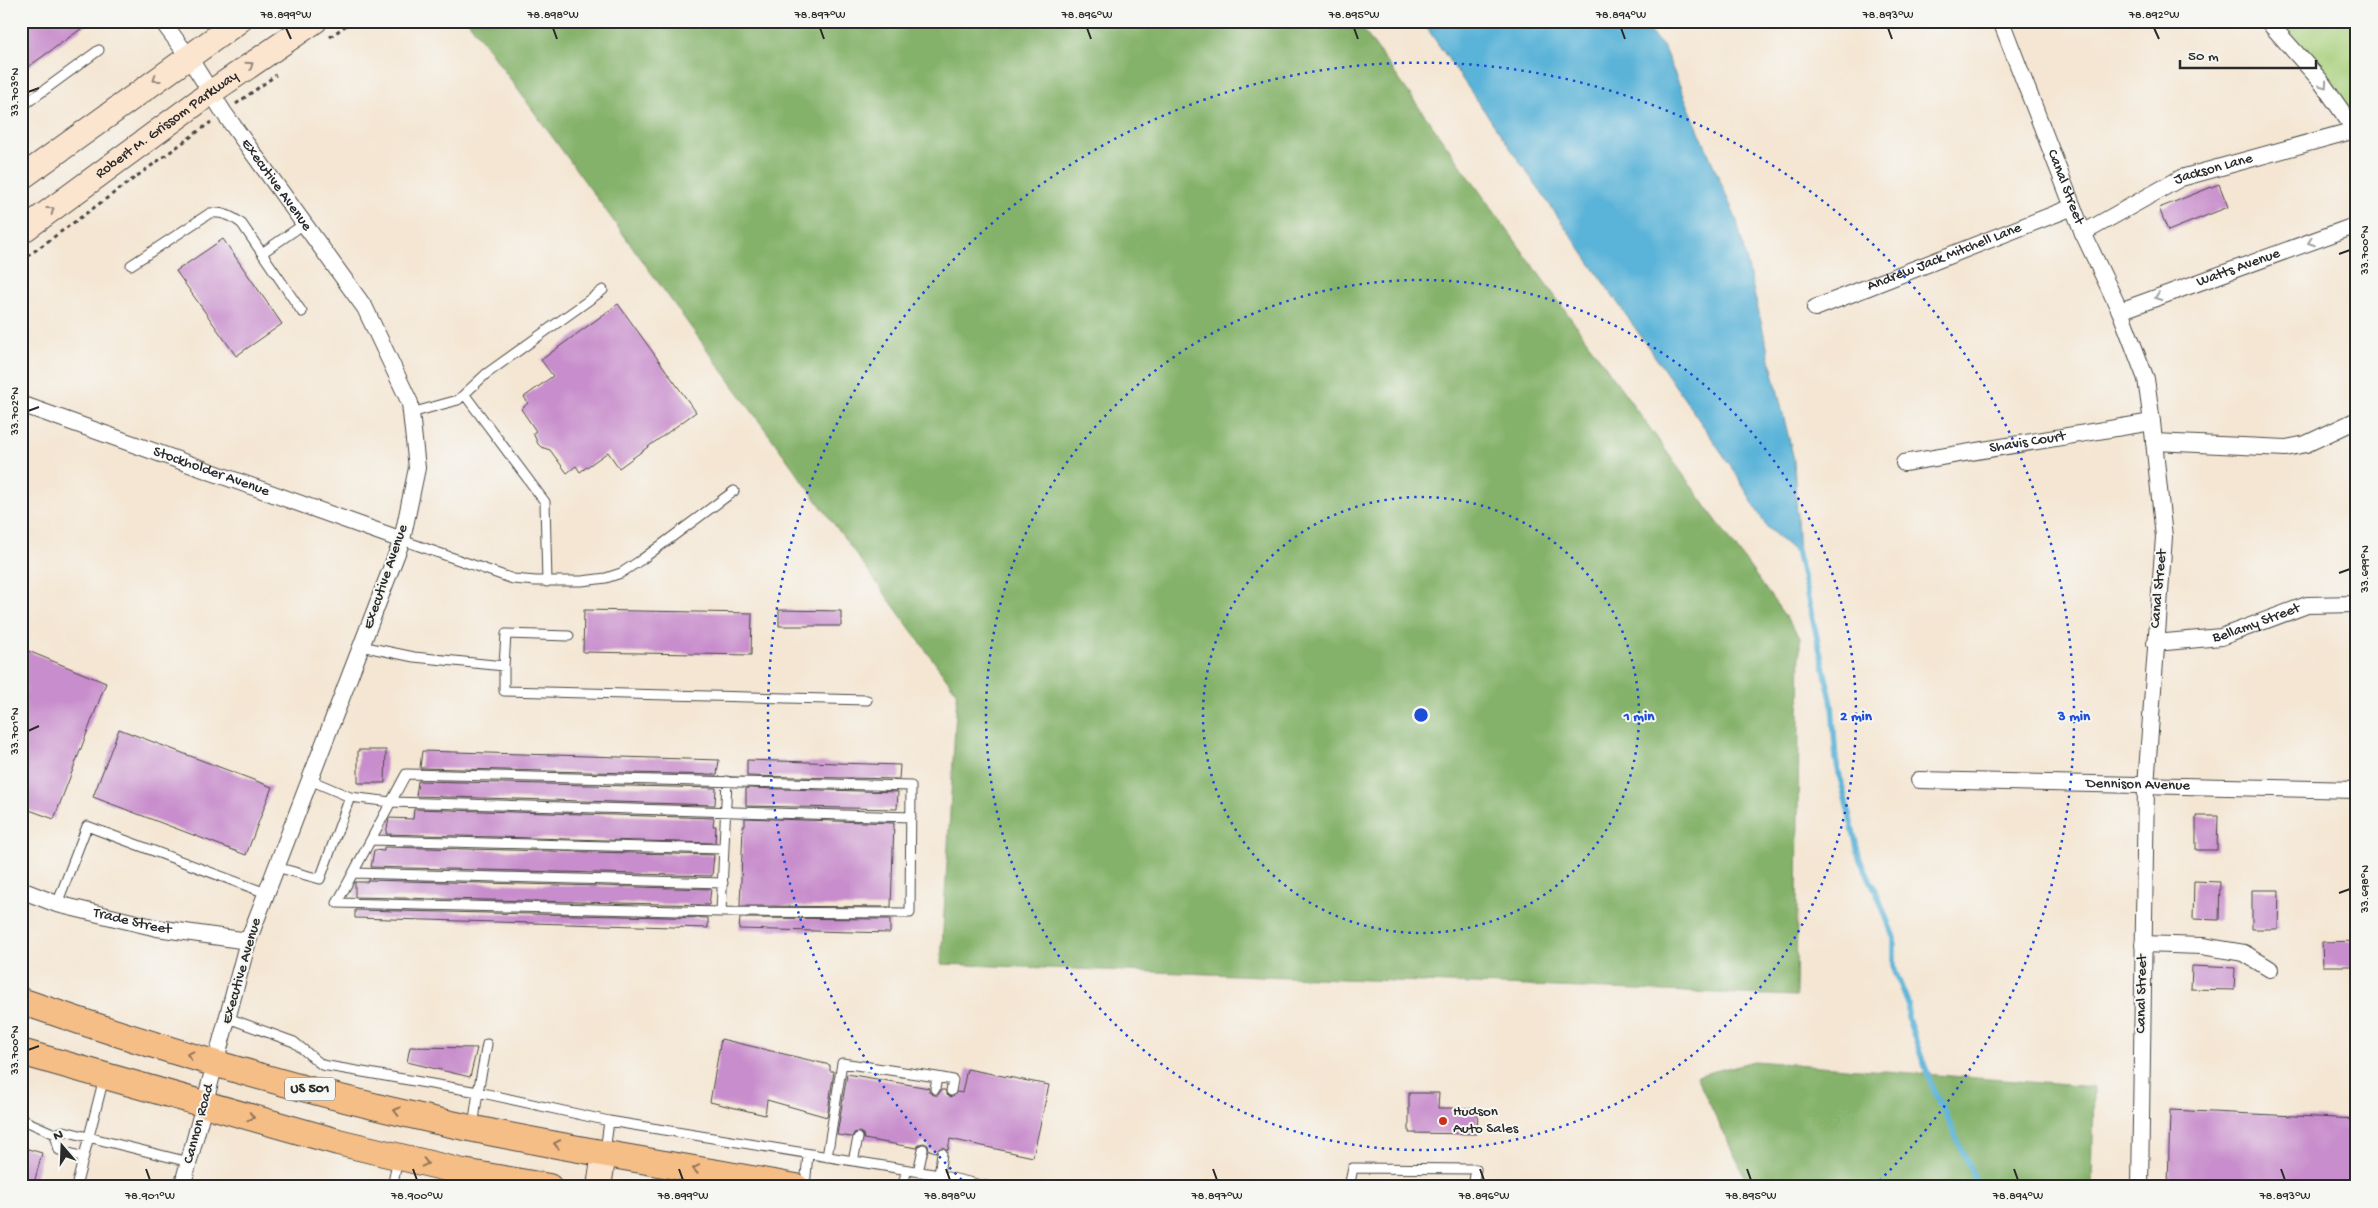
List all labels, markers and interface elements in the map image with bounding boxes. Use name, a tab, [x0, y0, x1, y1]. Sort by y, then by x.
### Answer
text: 78.899°W	[260, 9, 311, 23]
text: 78.898°W	[526, 9, 579, 23]
text: 78.897°W	[793, 9, 846, 23]
text: 78.896°W	[1061, 9, 1112, 23]
text: 78.895°W	[1327, 9, 1380, 23]
text: 78.894°W	[1595, 9, 1646, 23]
text: 78.893°W	[1862, 9, 1914, 23]
text: 78.892°W	[2128, 9, 2179, 23]
scale bar	[2180, 38, 2317, 70]
text: 50 m	[2188, 48, 2219, 66]
one-way arrow	[244, 62, 254, 71]
text: 33.703°N	[9, 67, 23, 117]
street label: Robert M. Grissom Parkway	[92, 67, 242, 183]
one-way arrow	[153, 74, 162, 82]
one-way arrow	[2318, 79, 2327, 89]
street label: Executive Avenue	[237, 135, 316, 235]
street label: Canal Street	[2043, 147, 2089, 229]
street label: Jackson Lane	[2171, 150, 2255, 189]
one-way arrow	[45, 207, 54, 215]
street label: Andrew Jack Mitchell Lane	[1865, 219, 2024, 296]
text: 33.700°N	[2359, 225, 2373, 276]
one-way arrow	[2307, 236, 2316, 246]
street label: Watts Avenue	[2194, 245, 2283, 291]
one-way arrow	[2154, 291, 2163, 301]
text: 33.702°N	[9, 387, 23, 436]
street label: Shavis Court	[1988, 427, 2069, 458]
street label: Stockholder Avenue	[151, 443, 272, 501]
street label: Executive Avenue	[360, 522, 412, 632]
text: 33.699°N	[2359, 545, 2373, 594]
street label: Canal Street	[2147, 547, 2172, 629]
street label: Bellamy Street	[2211, 599, 2304, 647]
centre of rings	[1412, 706, 1430, 724]
text: 33.701°N	[9, 707, 23, 756]
text: 1 min	[1623, 708, 1655, 726]
text: 2 min	[1840, 708, 1873, 726]
text: 3 min	[2057, 708, 2091, 726]
street label: Dennison Avenue	[2085, 775, 2191, 795]
text: 33.698°N	[2359, 865, 2373, 914]
street label: Trade Street	[90, 904, 174, 939]
street label: Executive Avenue	[218, 916, 266, 1026]
street label: Canal Street	[2132, 953, 2152, 1034]
text: 33.700°N	[9, 1025, 23, 1076]
one-way arrow	[186, 1051, 194, 1061]
road number: US 501	[285, 1078, 335, 1100]
street label: Cannon Road	[180, 1081, 219, 1166]
place label: Hudson Auto Sales	[1453, 1103, 1519, 1138]
one-way arrow	[393, 1106, 402, 1117]
one-way arrow	[246, 1112, 254, 1122]
marker: Hudson Auto Sales	[1437, 1115, 1449, 1127]
north arrow	[38, 1120, 88, 1170]
text: N	[51, 1127, 66, 1146]
one-way arrow	[552, 1139, 561, 1149]
one-way arrow	[420, 1157, 429, 1168]
one-way arrow	[692, 1164, 700, 1174]
text: 78.901°W	[124, 1190, 175, 1204]
text: 78.900°W	[390, 1190, 443, 1204]
text: 78.899°W	[657, 1190, 708, 1204]
text: 78.898°W	[923, 1190, 976, 1204]
text: 78.897°W	[1190, 1190, 1243, 1204]
text: 78.896°W	[1458, 1190, 1509, 1204]
text: 78.895°W	[1724, 1190, 1777, 1204]
text: 78.894°W	[1992, 1190, 2043, 1204]
text: 78.893°W	[2259, 1190, 2311, 1204]

